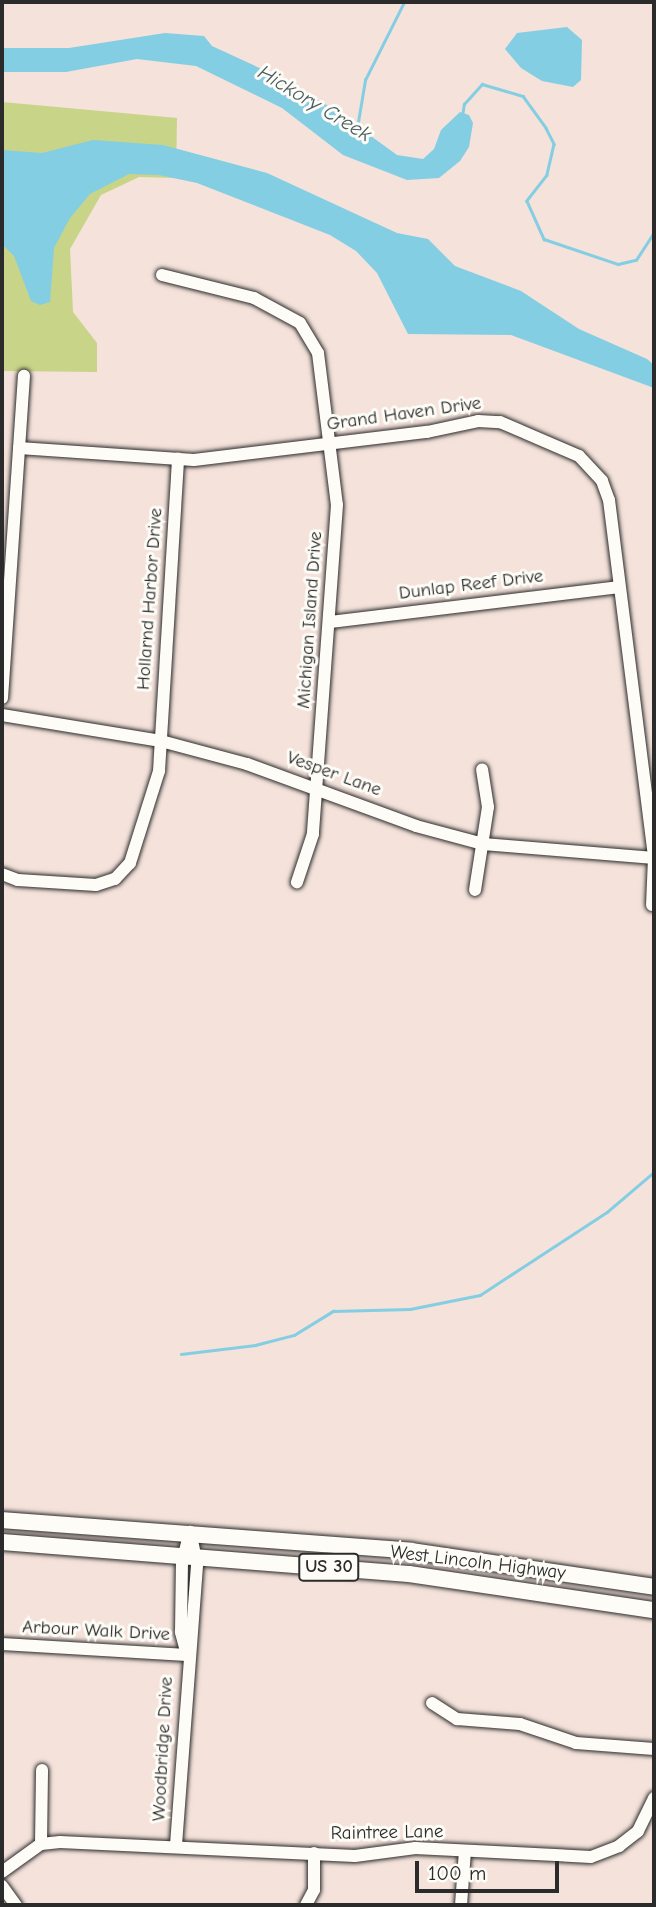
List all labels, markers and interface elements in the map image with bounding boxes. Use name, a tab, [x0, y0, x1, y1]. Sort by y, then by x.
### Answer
water label: Hickory Creek	[254, 59, 376, 147]
street label: Grand Haven Drive	[325, 392, 483, 436]
street label: Hollarnd Harbor Drive	[132, 507, 168, 691]
street label: Michigan Island Drive	[292, 531, 328, 709]
street label: Dunlap Reef Drive	[398, 565, 544, 605]
street label: Vesper Lane	[284, 746, 384, 802]
street label: West Lincoln Highway	[389, 1541, 567, 1585]
road number: US 30	[298, 1552, 360, 1582]
street label: Arbour Walk Drive	[22, 1616, 170, 1646]
street label: Woodbridge Drive	[148, 1676, 178, 1822]
street label: Raintree Lane	[330, 1821, 444, 1845]
scale bar	[418, 1848, 562, 1892]
text: 100 m	[428, 1861, 486, 1885]

